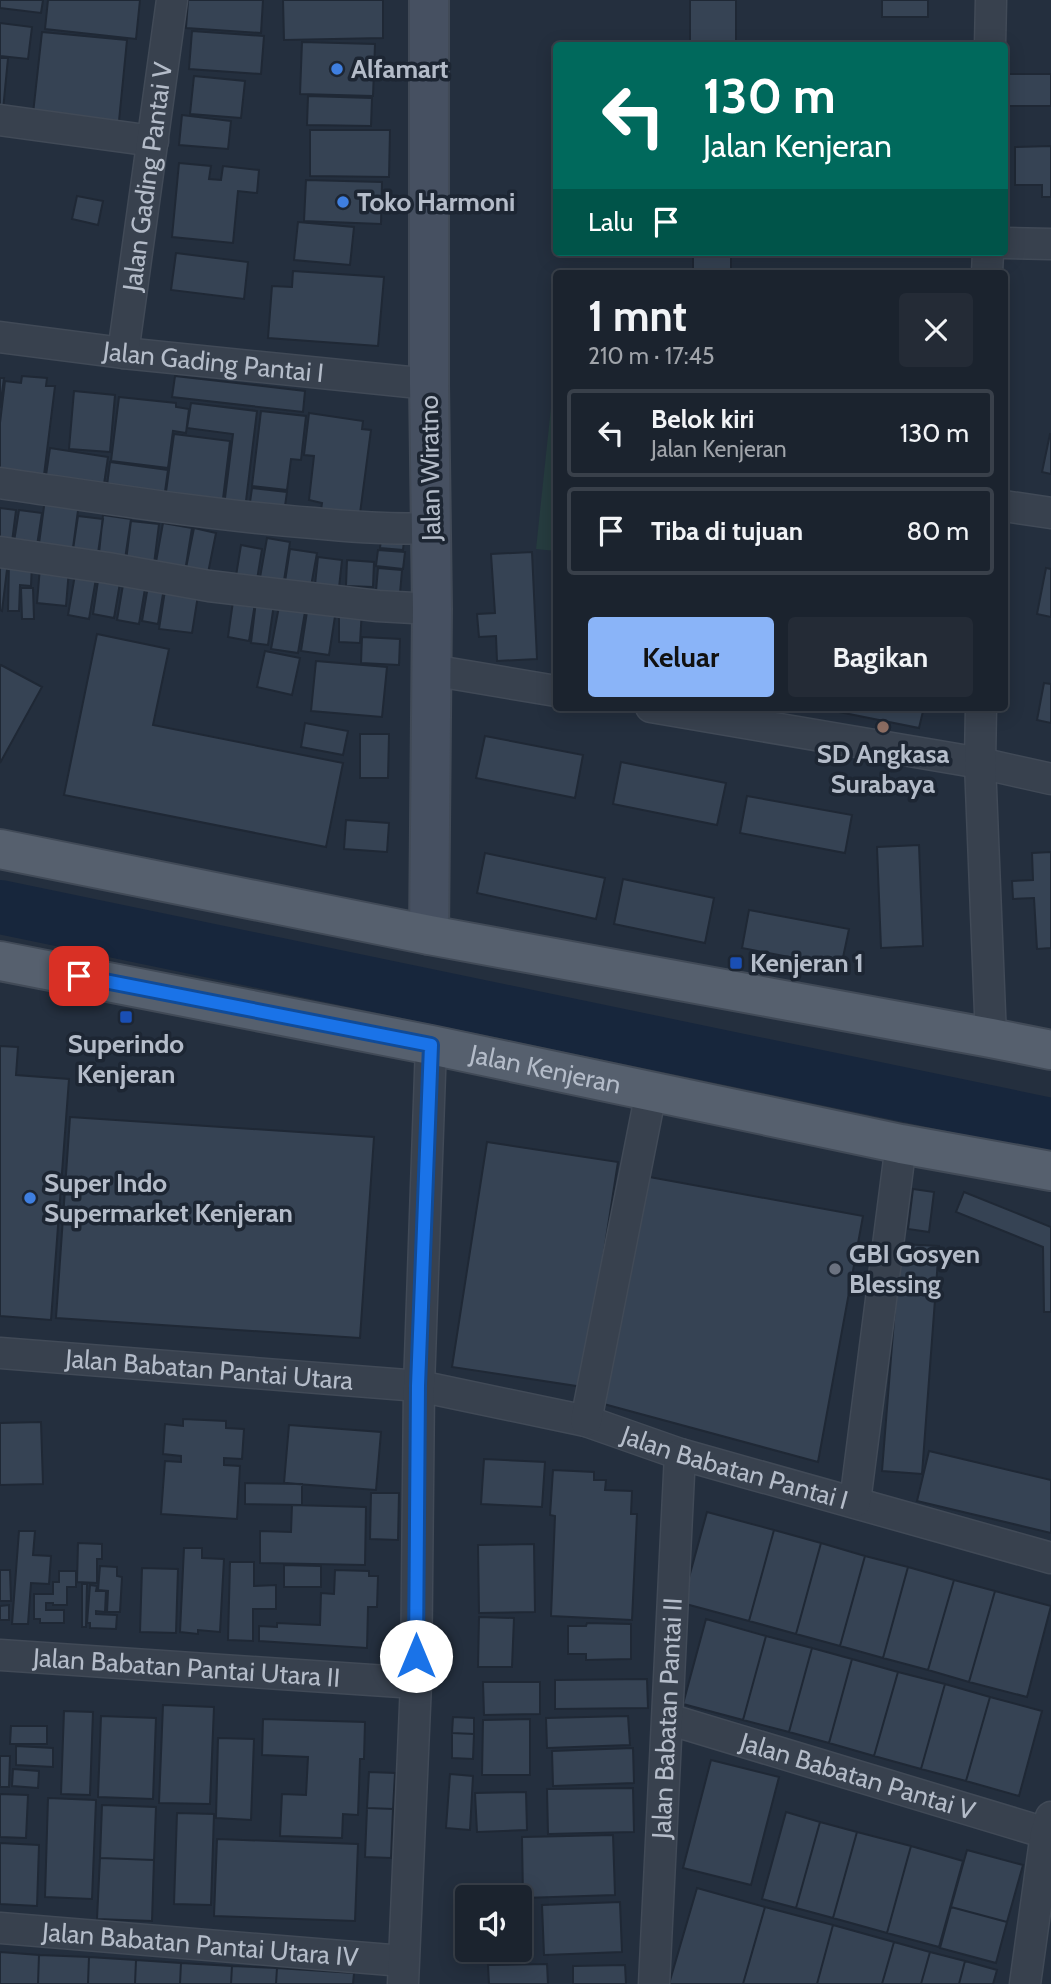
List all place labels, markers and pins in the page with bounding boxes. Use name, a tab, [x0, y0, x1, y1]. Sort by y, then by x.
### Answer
place label: Alfamart	[351, 53, 449, 85]
marker: Alfamart	[329, 61, 345, 77]
place label: Toko Harmoni	[357, 186, 515, 218]
marker: Toko Harmoni	[335, 194, 351, 210]
marker: SD Angkasa Surabaya	[875, 719, 891, 735]
place label: SD Angkasa Surabaya	[817, 738, 949, 800]
pin	[49, 946, 109, 1006]
place label: Kenjeran 1	[750, 947, 864, 979]
marker: Kenjeran 1	[728, 955, 744, 971]
marker: Superindo Kenjeran	[118, 1009, 134, 1025]
place label: Superindo Kenjeran	[68, 1028, 184, 1090]
place label: Super Indo Supermarket Kenjeran	[44, 1167, 293, 1229]
marker: Super Indo Supermarket Kenjeran	[22, 1190, 38, 1206]
place label: GBI Gosyen Blessing	[849, 1238, 980, 1300]
marker: GBI Gosyen Blessing	[827, 1261, 843, 1277]

